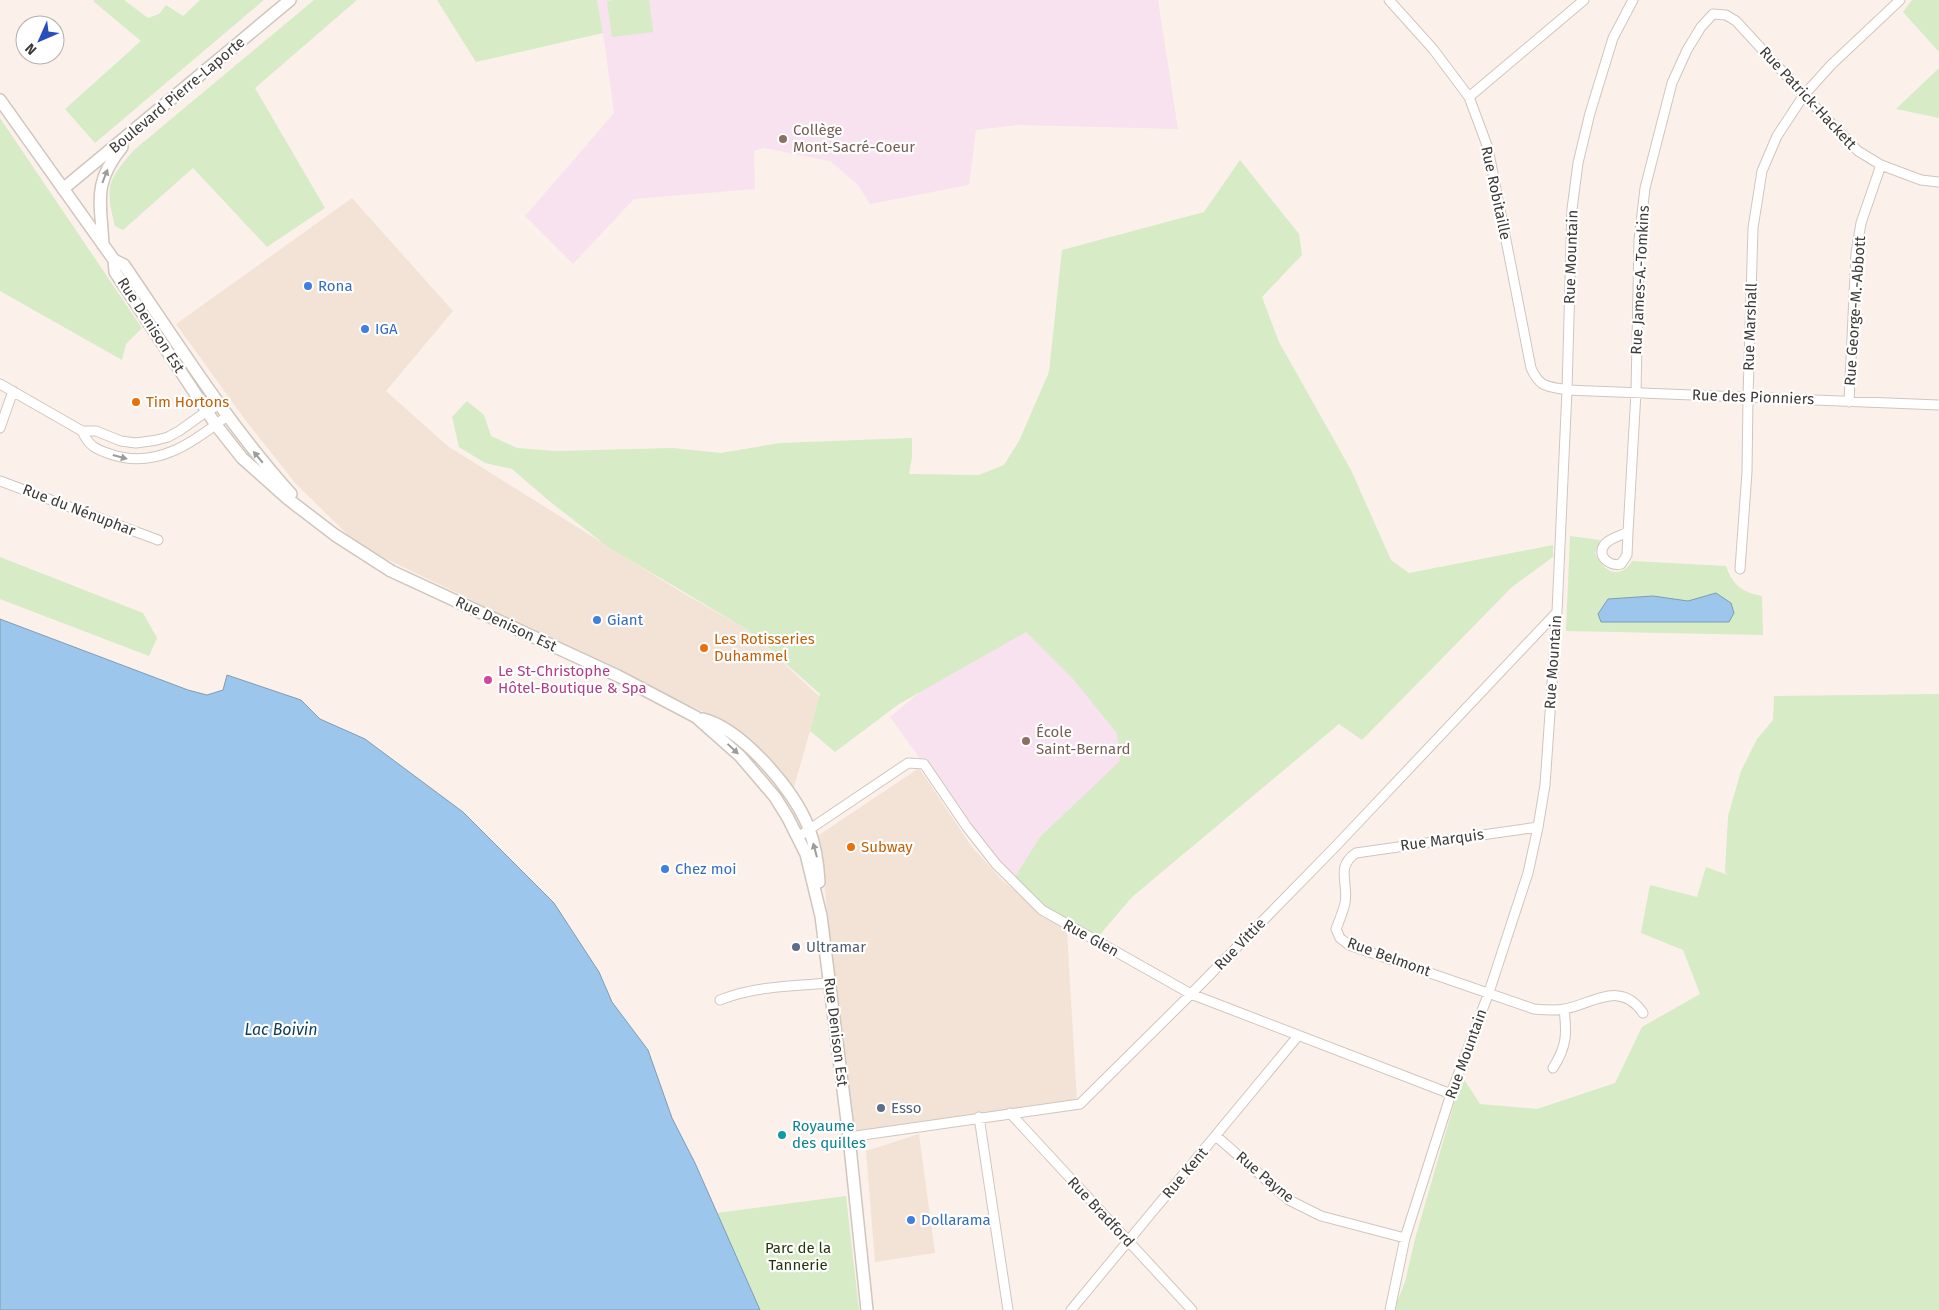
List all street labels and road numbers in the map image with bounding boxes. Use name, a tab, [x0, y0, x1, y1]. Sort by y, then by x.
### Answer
street label: Boulevard Pierre-Laporte	[106, 33, 248, 157]
street label: Rue Patrick-Hackett	[1756, 43, 1861, 154]
street label: Rue Robitaille	[1477, 145, 1515, 241]
street label: Rue James-A.-Tomkins	[1627, 205, 1653, 355]
street label: Rue Mountain	[1560, 210, 1582, 304]
street label: Rue George-M.-Abbott	[1841, 235, 1869, 387]
street label: Rue Denison Est	[114, 274, 189, 376]
street label: Rue Marshall	[1739, 282, 1761, 371]
street label: Rue des Pionniers	[1692, 386, 1814, 408]
street label: Rue du Nénuphar	[20, 480, 138, 540]
street label: Rue Denison Est	[452, 593, 560, 656]
street label: Rue Mountain	[1541, 614, 1565, 710]
street label: Rue Marquis	[1399, 825, 1485, 855]
street label: Rue Vittie	[1211, 914, 1269, 974]
street label: Rue Glen	[1060, 915, 1122, 961]
street label: Rue Belmont	[1345, 934, 1434, 981]
street label: Rue Denison Est	[820, 976, 852, 1088]
street label: Rue Mountain	[1441, 1007, 1491, 1101]
street label: Rue Kent	[1159, 1143, 1212, 1202]
street label: Rue Payne	[1232, 1148, 1298, 1206]
street label: Rue Bradford	[1064, 1173, 1138, 1251]

